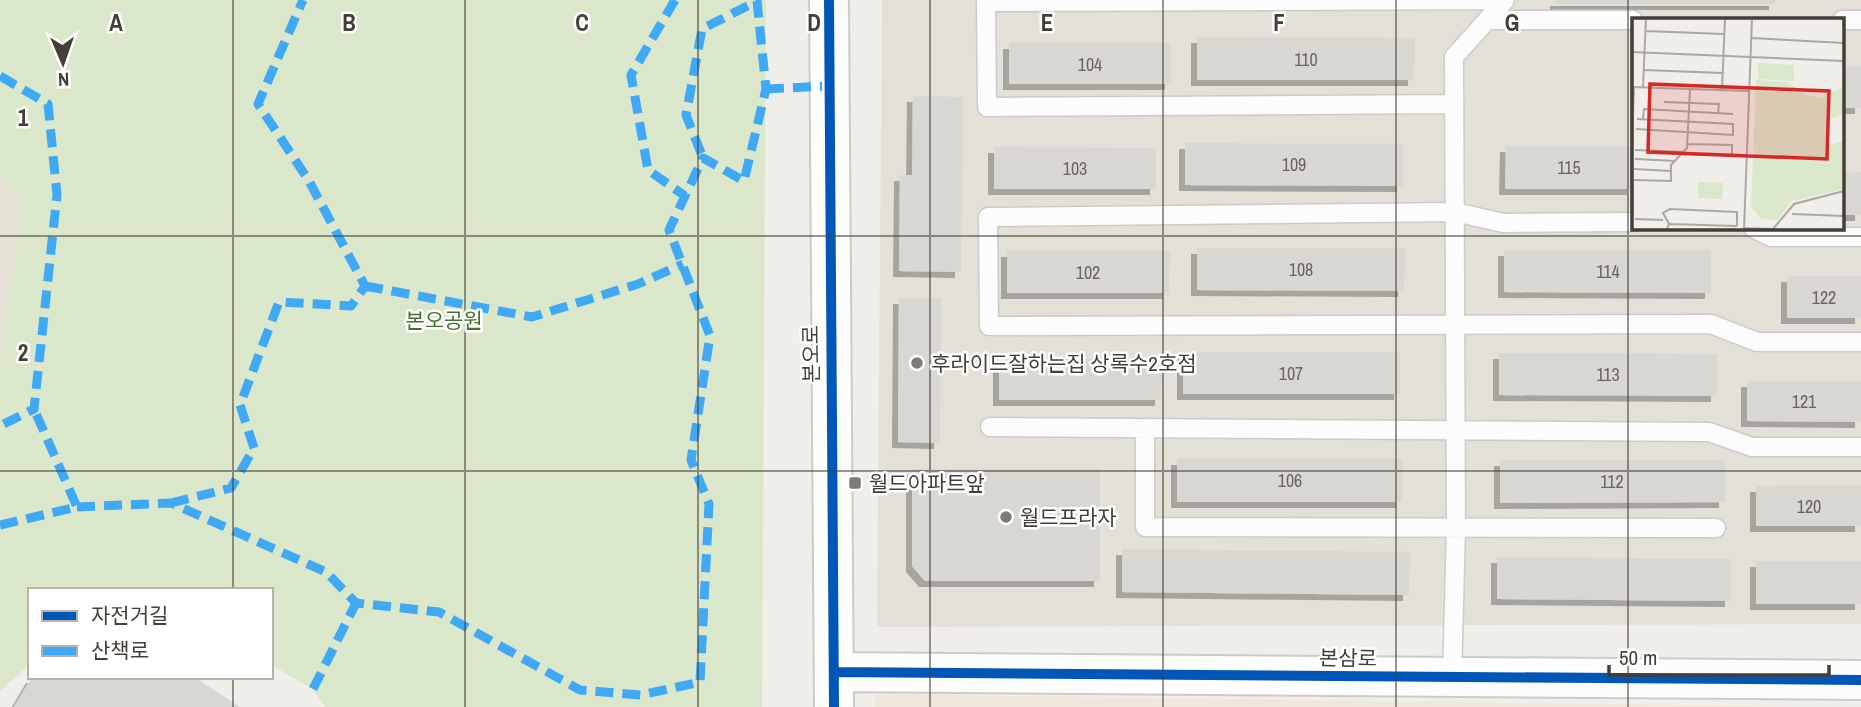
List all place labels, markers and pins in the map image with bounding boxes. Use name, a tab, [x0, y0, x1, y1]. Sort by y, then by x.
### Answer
place label: 후라이드잘하는집 상록수2호점	[931, 349, 1197, 378]
marker: 후라이드잘하는집 상록수2호점	[909, 355, 925, 371]
place label: 월드아파트앞	[869, 469, 985, 498]
marker: 월드아파트앞	[847, 475, 863, 491]
place label: 월드프라자	[1020, 503, 1117, 532]
marker: 월드프라자	[998, 509, 1014, 525]

